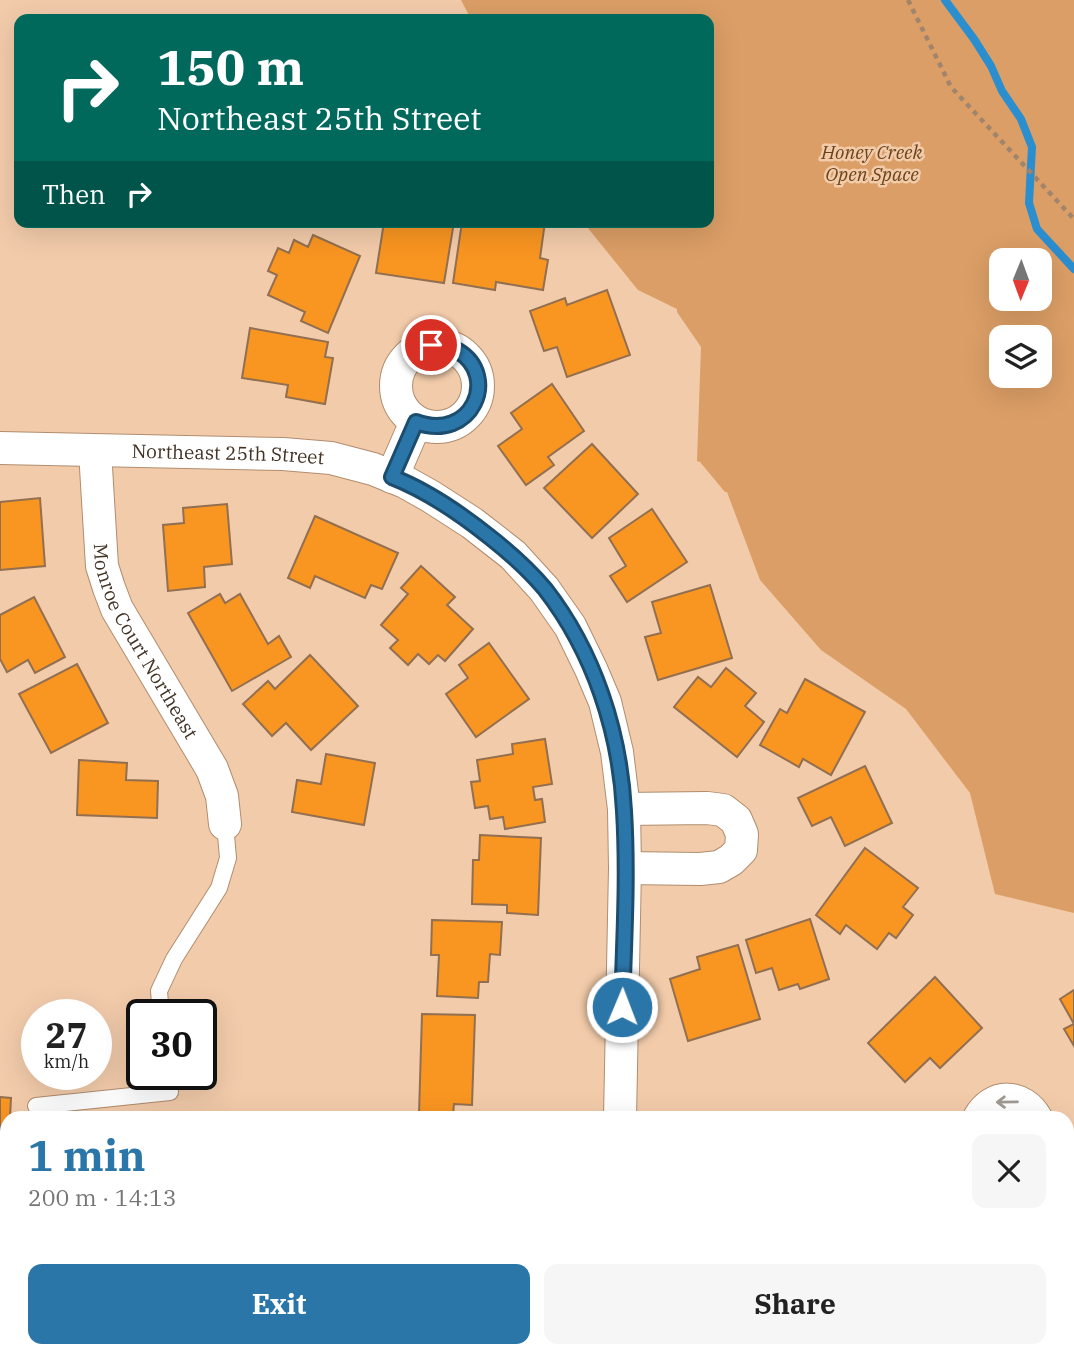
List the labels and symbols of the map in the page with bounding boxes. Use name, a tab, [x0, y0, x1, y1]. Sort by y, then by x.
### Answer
park label: Honey Creek Open Space	[820, 140, 924, 186]
north arrow	[989, 248, 1052, 312]
pin	[401, 315, 461, 375]
street label: Northeast 25th Street	[131, 439, 326, 469]
street label: Monroe Court Northeast	[89, 543, 203, 743]
position arrow	[585, 970, 659, 1044]
speed limit sign: 30	[126, 999, 217, 1090]
one-way arrow	[996, 1095, 1019, 1109]

